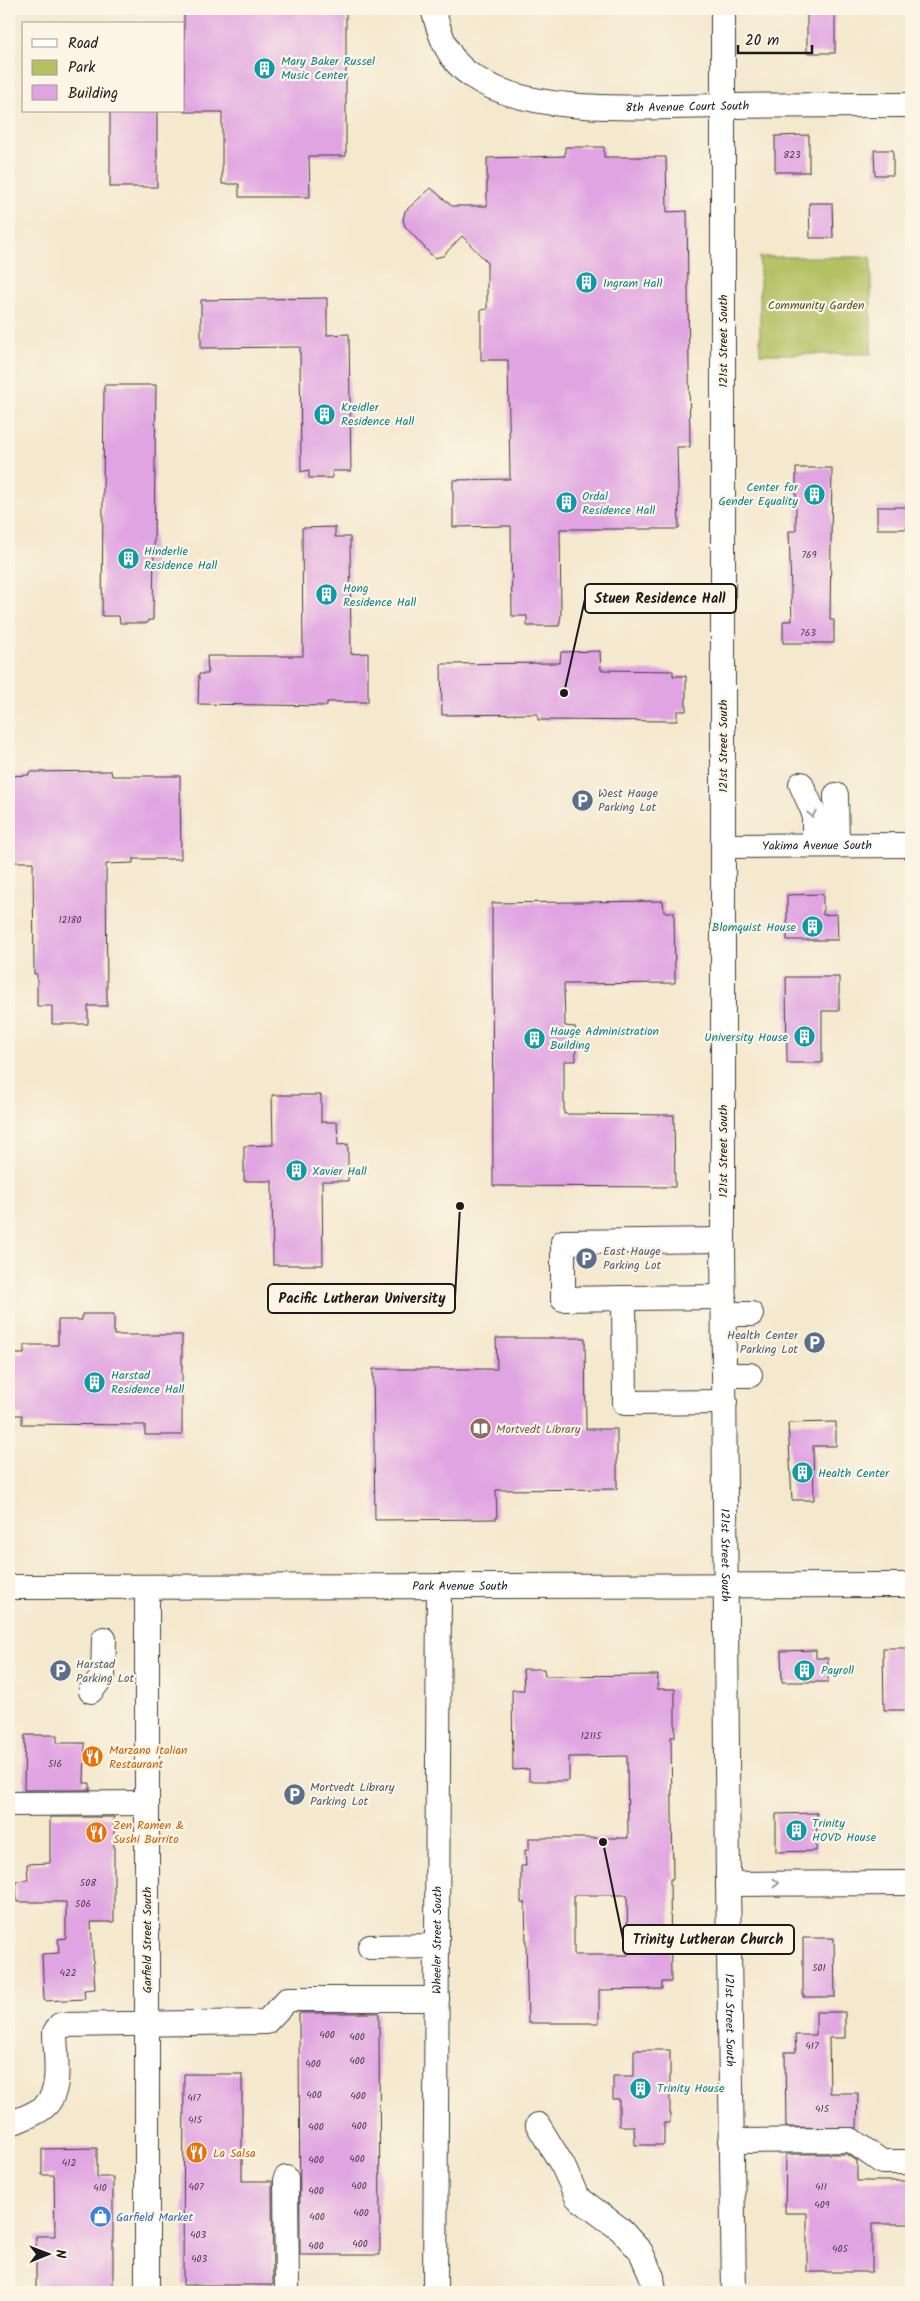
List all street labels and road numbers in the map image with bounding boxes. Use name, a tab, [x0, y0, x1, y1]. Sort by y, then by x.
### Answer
street label: 8th Avenue Court South	[625, 97, 749, 118]
street label: 121st Street South	[714, 295, 733, 387]
street label: 121st Street South	[714, 700, 733, 792]
street label: Yakima Avenue South	[762, 836, 872, 856]
street label: 121st Street South	[714, 1105, 733, 1197]
street label: 121st Street South	[715, 1508, 735, 1602]
street label: Park Avenue South	[412, 1577, 508, 1596]
street label: Wheeler Street South	[428, 1886, 447, 1994]
street label: Garfield Street South	[138, 1887, 157, 1993]
street label: 121st Street South	[719, 1973, 740, 2067]

